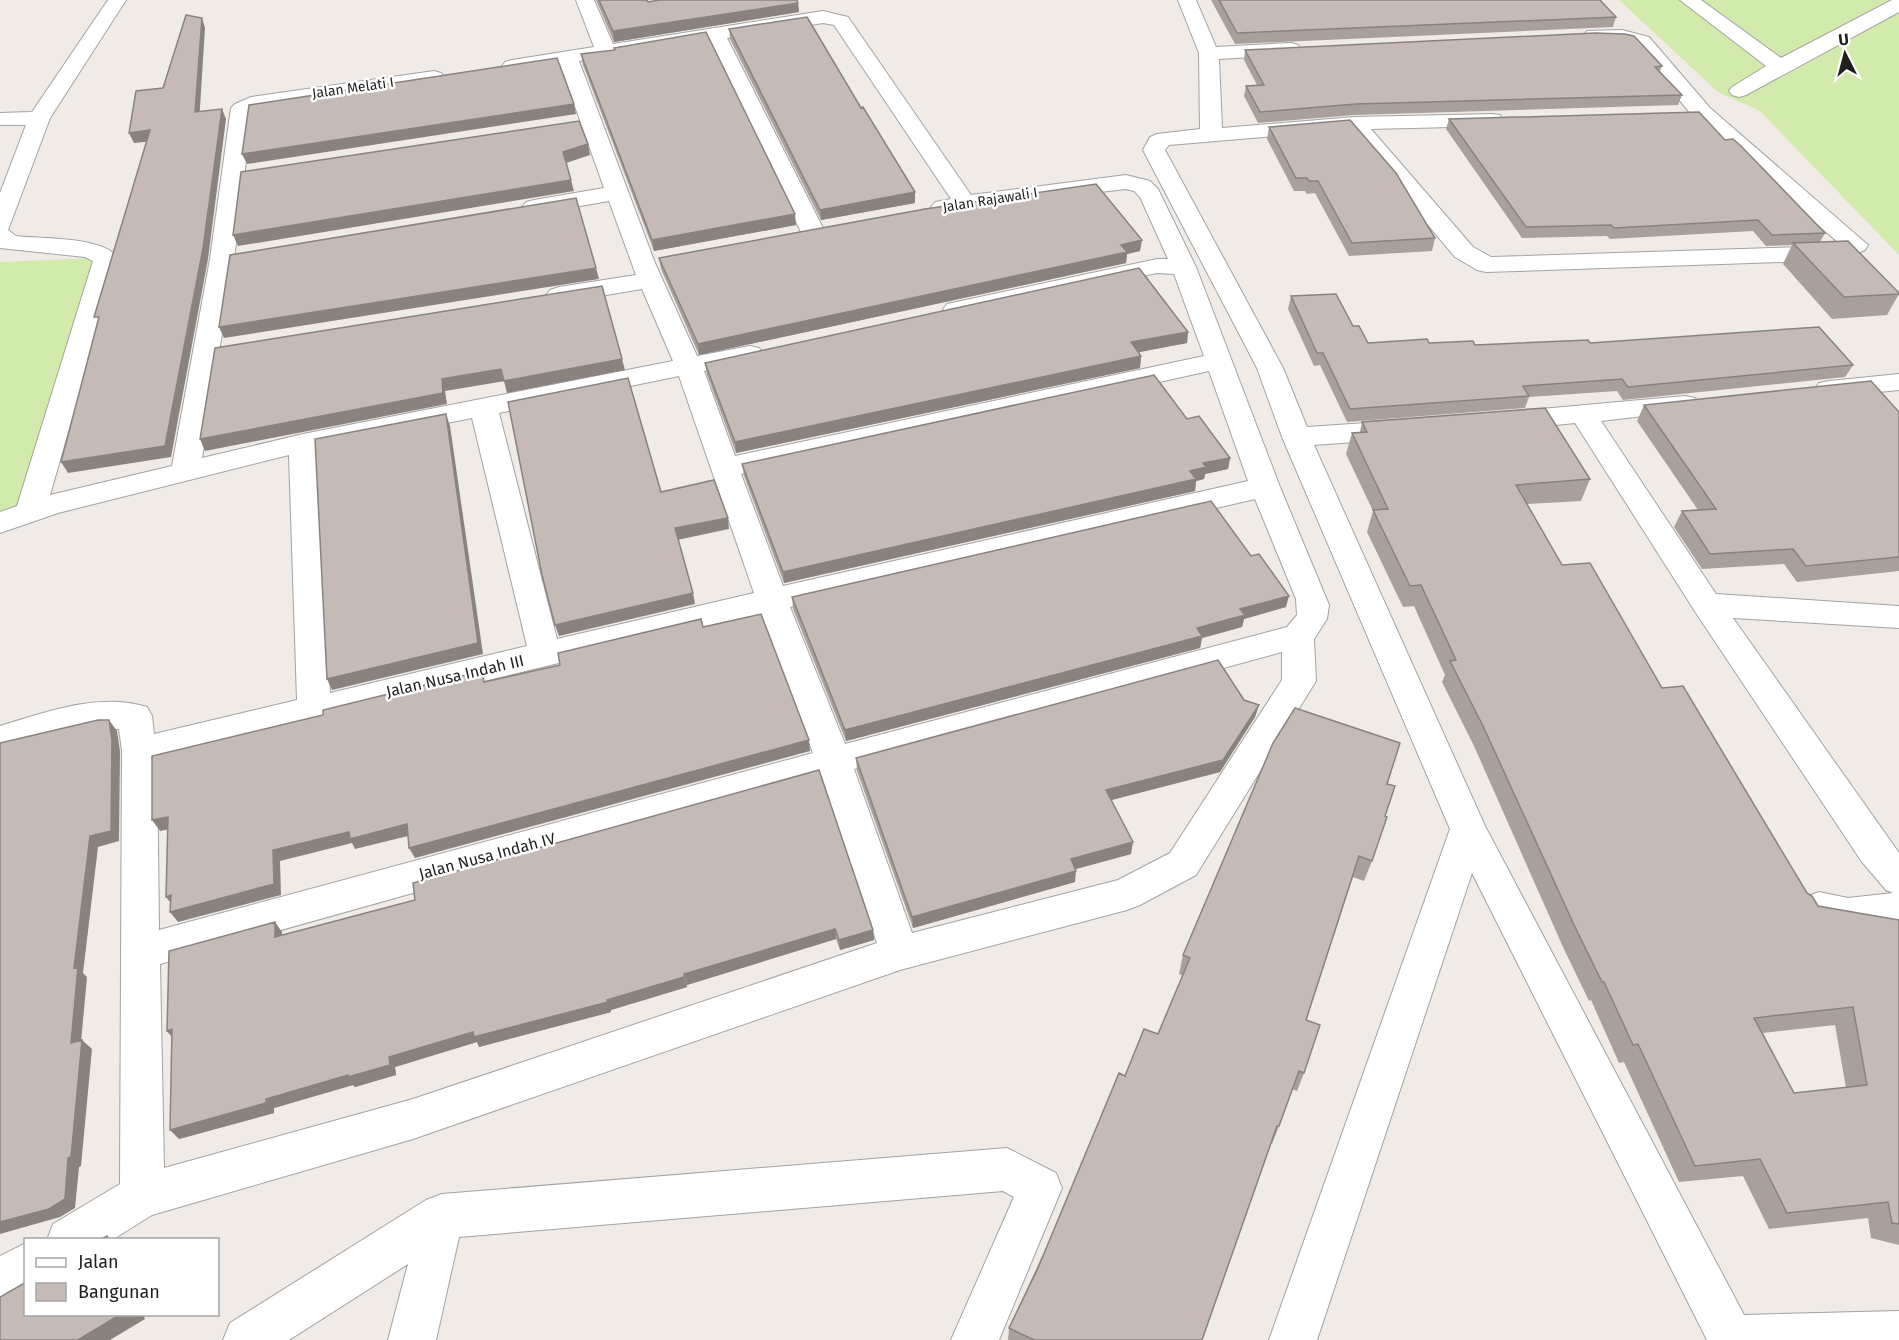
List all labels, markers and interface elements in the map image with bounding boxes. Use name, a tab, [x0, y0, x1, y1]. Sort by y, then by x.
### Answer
north arrow	[1815, 24, 1875, 84]
text: U	[1837, 30, 1850, 50]
street label: Jalan Melati I	[311, 74, 395, 102]
street label: Jalan Rajawali I	[941, 184, 1039, 216]
street label: Jalan Nusa Indah III	[384, 651, 526, 701]
street label: Jalan Nusa Indah IV	[417, 829, 557, 883]
legend	[24, 1238, 219, 1316]
text: Jalan	[78, 1251, 119, 1273]
text: Bangunan	[78, 1281, 160, 1303]

